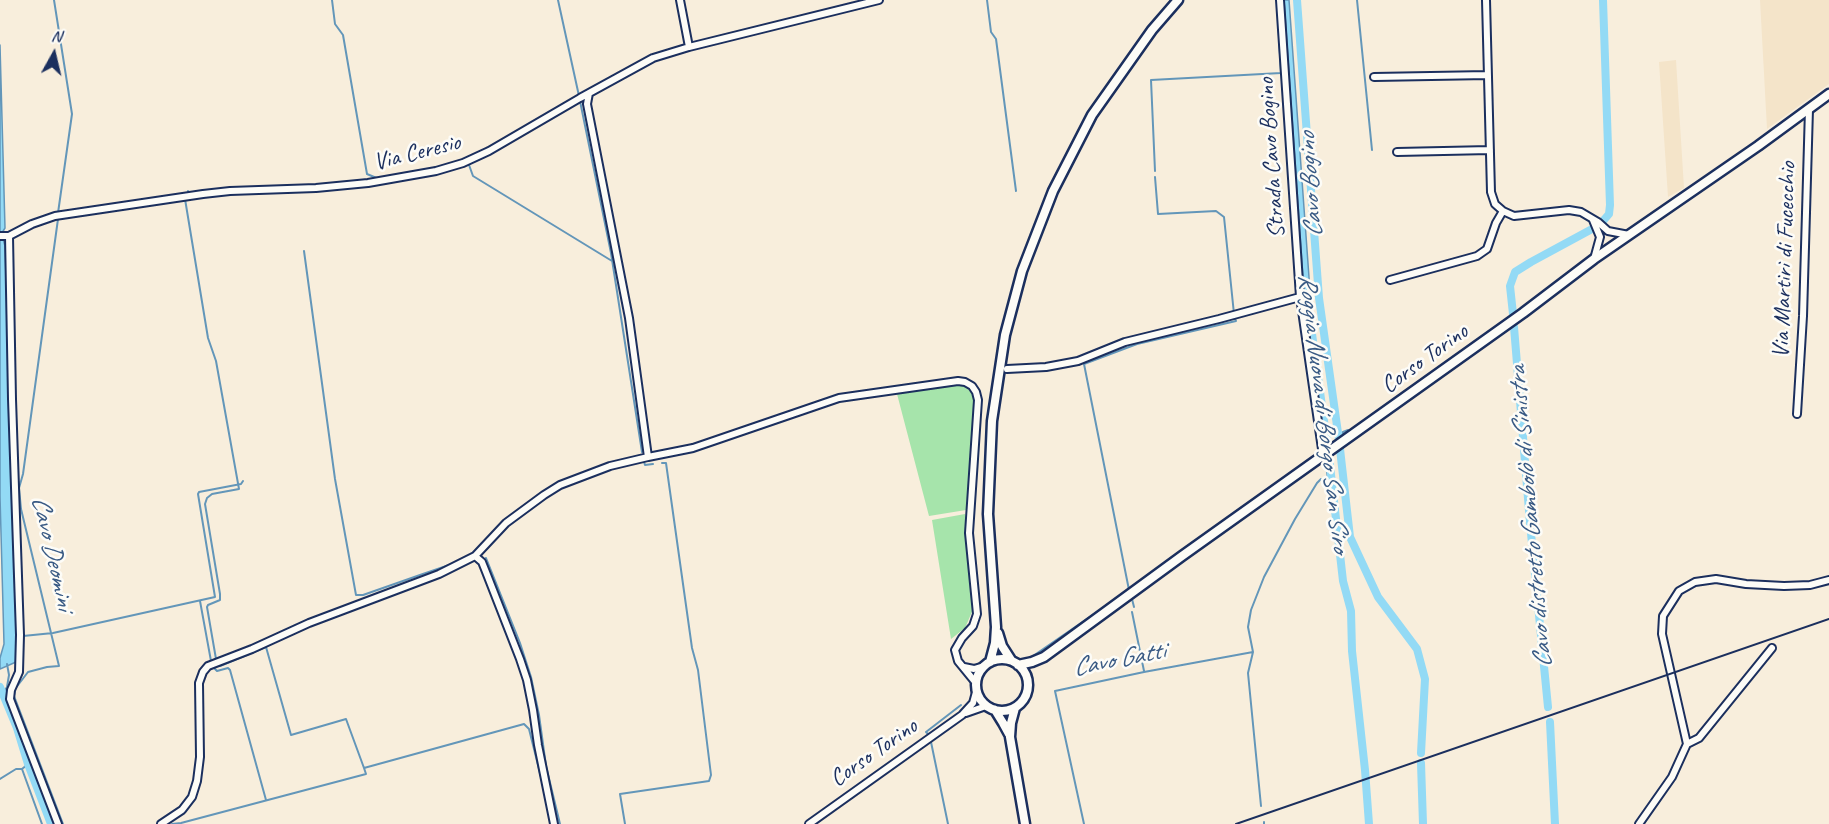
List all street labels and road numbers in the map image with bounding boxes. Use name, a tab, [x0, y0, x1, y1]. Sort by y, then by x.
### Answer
street label: Strada Cavo Bogino	[1252, 77, 1292, 239]
street label: Via Ceresio	[371, 128, 463, 178]
street label: Via Martiri di Fucecchio	[1767, 161, 1803, 359]
street label: Corso Torino	[1376, 318, 1474, 400]
street label: Corso Torino	[825, 712, 923, 794]

